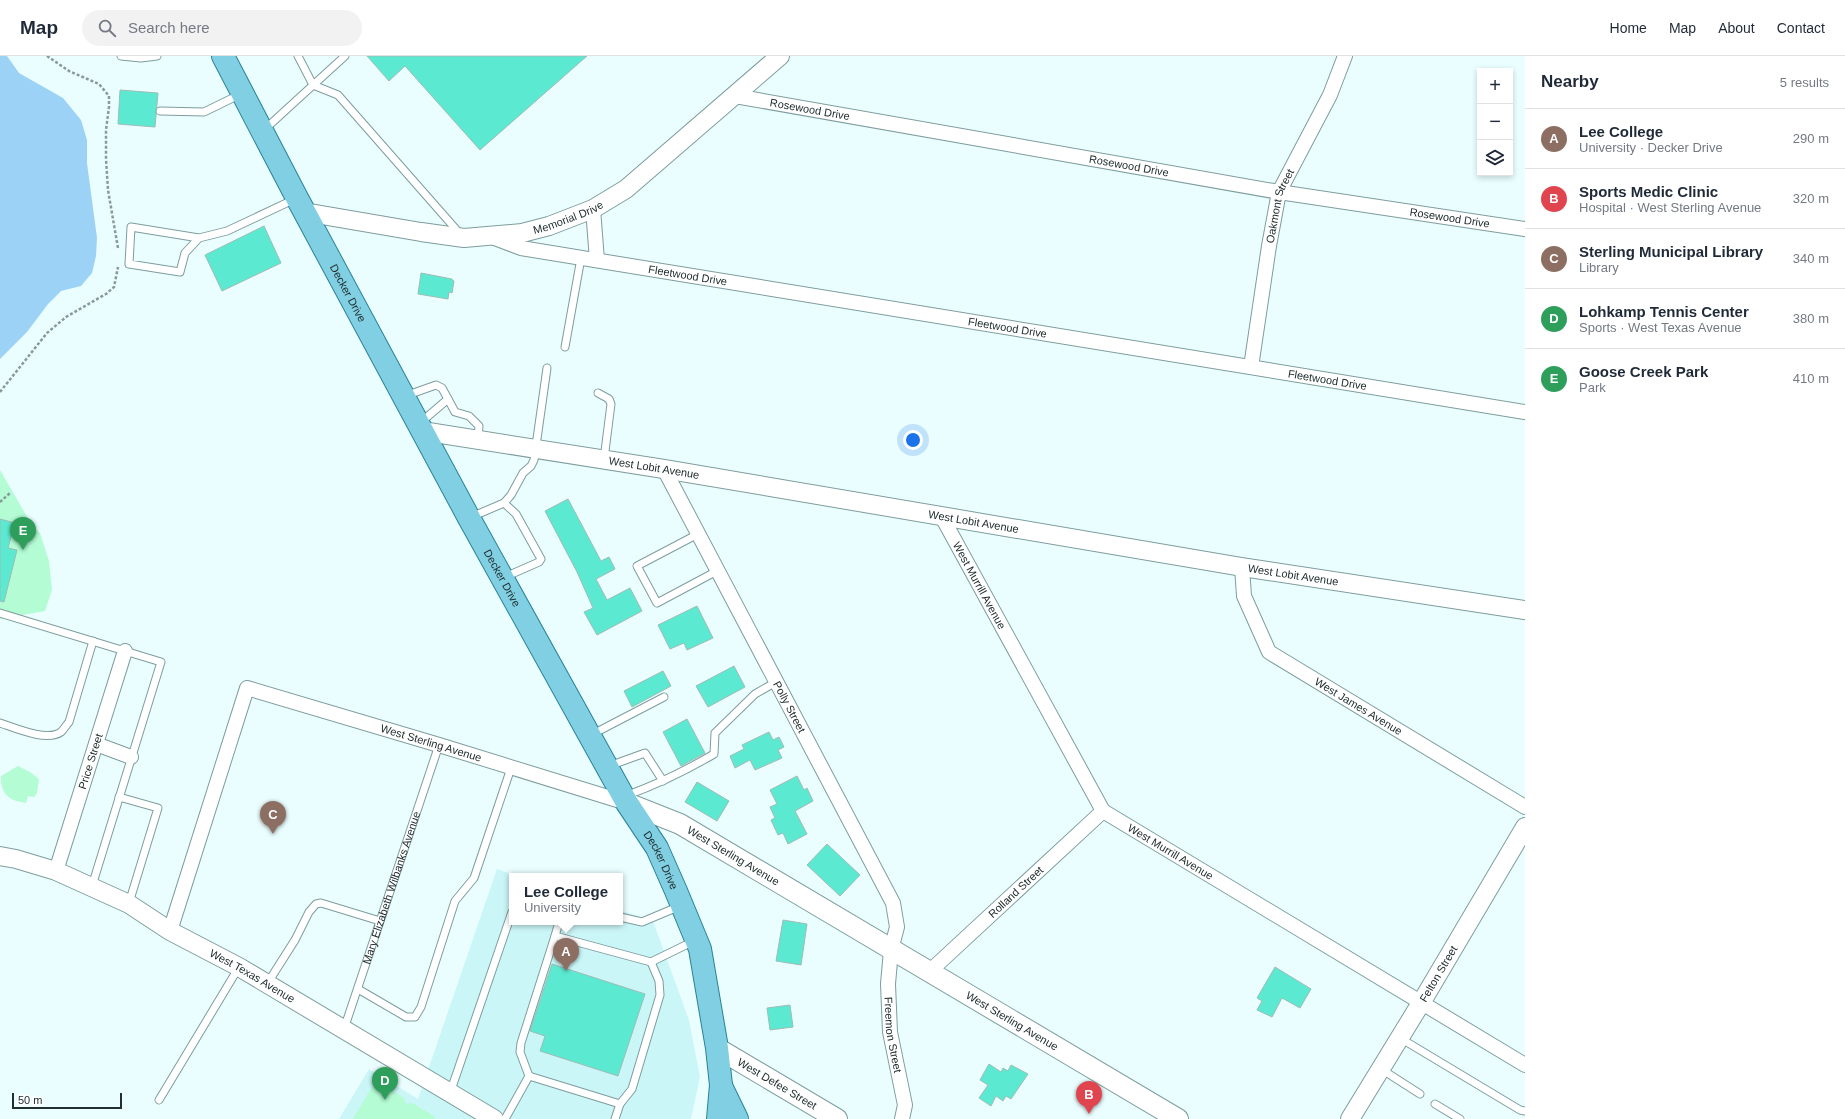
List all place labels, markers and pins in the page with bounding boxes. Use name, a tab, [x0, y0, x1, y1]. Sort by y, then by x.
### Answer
pin: E	[10, 517, 36, 550]
pin: C	[260, 801, 286, 834]
pin: A	[553, 938, 579, 971]
pin: D	[372, 1067, 398, 1100]
pin: B	[1076, 1081, 1102, 1114]

